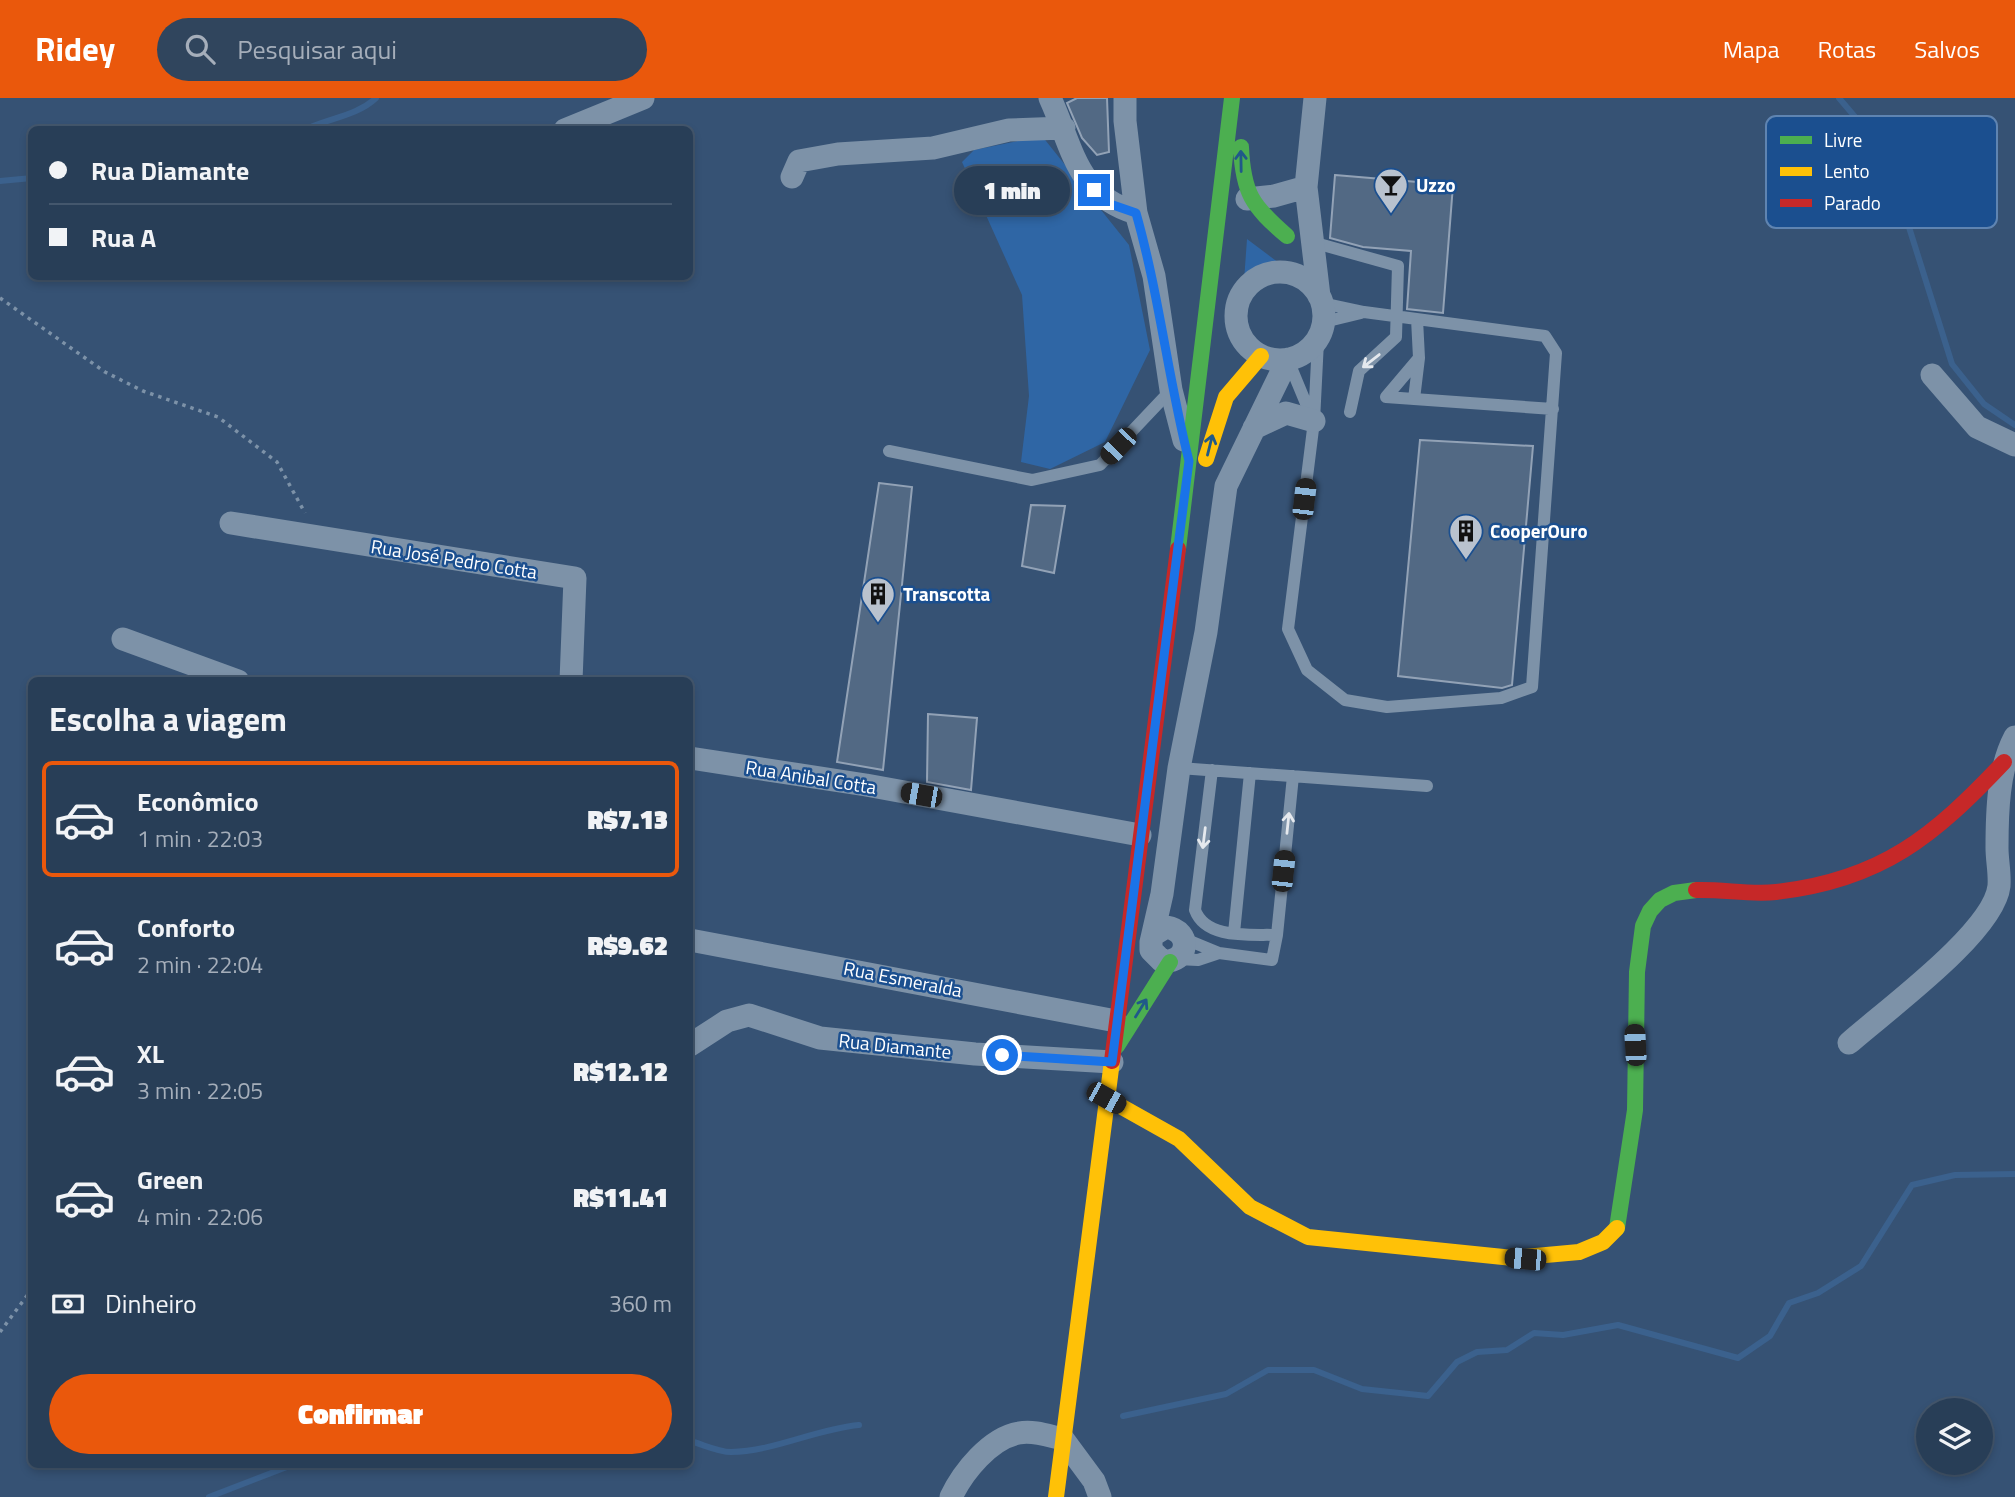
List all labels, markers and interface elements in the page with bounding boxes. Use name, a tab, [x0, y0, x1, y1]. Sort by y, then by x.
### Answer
search box	[157, 18, 647, 81]
text: Ridey	[35, 24, 115, 74]
icon: search	[181, 30, 219, 68]
text: Pesquisar aqui	[237, 30, 397, 69]
text: Mapa	[1723, 31, 1779, 67]
text: Rotas	[1817, 31, 1876, 67]
text: Salvos	[1914, 31, 1980, 67]
legend	[1766, 116, 1997, 228]
text: Livre	[1824, 125, 1862, 154]
one-way arrow	[1234, 150, 1248, 173]
text: Rua Diamante	[91, 151, 249, 190]
text: Lento	[1824, 156, 1869, 185]
callout: 1 min	[954, 166, 1070, 214]
bar icon: Uzzo	[1372, 166, 1410, 215]
place label: Uzzo	[1416, 170, 1456, 199]
text: 1 min	[983, 173, 1041, 208]
route end	[1078, 174, 1110, 206]
text: Parado	[1824, 188, 1881, 217]
text: Rua A	[91, 218, 156, 257]
one-way arrow	[1362, 353, 1380, 368]
car	[1096, 424, 1141, 468]
one-way arrow	[1204, 434, 1217, 457]
car	[1292, 477, 1317, 521]
building icon: CooperOuro	[1447, 512, 1485, 561]
place label: CooperOuro	[1490, 516, 1588, 545]
street label: Rua José Pedro Cotta	[369, 531, 540, 586]
building icon: Transcotta	[859, 575, 897, 624]
place label: Transcotta	[903, 579, 991, 608]
text: Escolha a viagem	[49, 695, 287, 743]
street label: Rua Anibal Cotta	[744, 752, 879, 801]
car	[899, 781, 944, 809]
text: Econômico	[137, 782, 259, 821]
icon: car	[53, 788, 116, 851]
text: R$7.13	[587, 800, 668, 839]
one-way arrow	[1282, 812, 1295, 835]
text: 1 min · 22:03	[137, 821, 263, 856]
one-way arrow	[1197, 826, 1210, 849]
car	[1271, 849, 1296, 893]
text: Conforto	[137, 908, 235, 947]
icon: car	[53, 914, 116, 977]
text: R$9.62	[587, 926, 668, 965]
text: 2 min · 22:04	[137, 947, 263, 982]
street label: Rua Esmeralda	[841, 953, 965, 1004]
one-way arrow	[1135, 998, 1149, 1018]
car	[1624, 1023, 1647, 1067]
street label: Rua Diamante	[837, 1025, 953, 1066]
text: XL	[137, 1034, 164, 1073]
route start	[986, 1039, 1018, 1071]
icon: car	[53, 1040, 116, 1103]
text: R$12.12	[573, 1052, 668, 1091]
text: 3 min · 22:05	[137, 1073, 263, 1108]
car	[1083, 1079, 1130, 1117]
text: Green	[137, 1160, 203, 1199]
icon: car	[53, 1166, 116, 1229]
text: R$11.41	[573, 1178, 668, 1217]
text: 4 min · 22:06	[137, 1199, 263, 1234]
car	[1504, 1247, 1547, 1271]
text: Dinheiro	[105, 1284, 197, 1323]
icon: cash	[49, 1285, 87, 1323]
text: 360 m	[609, 1286, 672, 1321]
button: Confirmar	[49, 1374, 672, 1454]
map controls	[1916, 1398, 1993, 1475]
button: layers	[1916, 1398, 1993, 1475]

